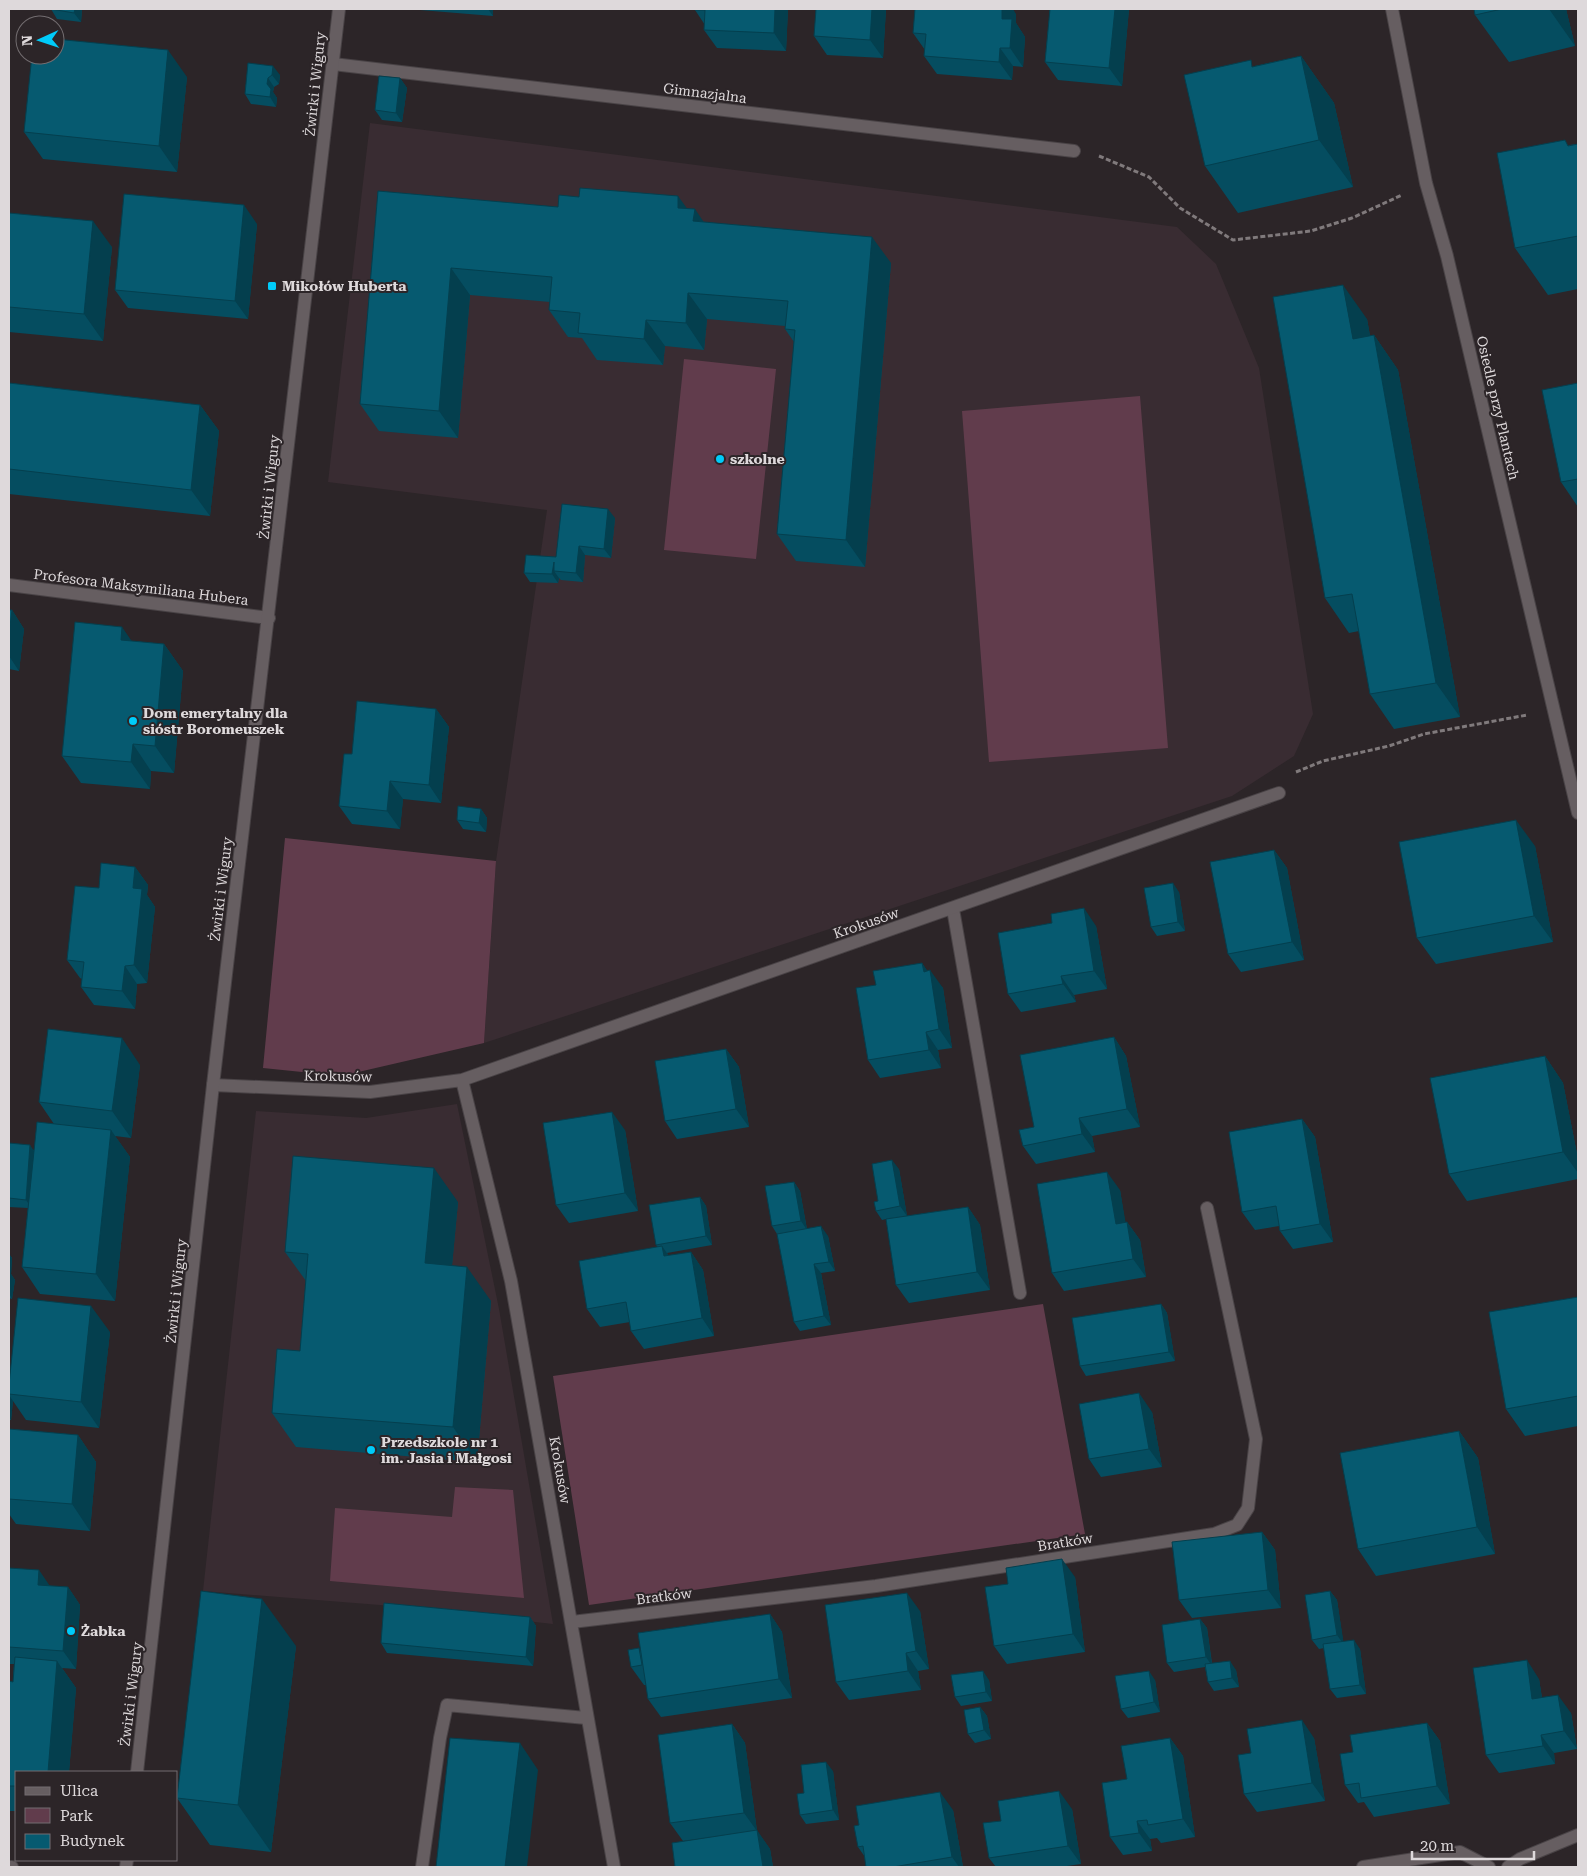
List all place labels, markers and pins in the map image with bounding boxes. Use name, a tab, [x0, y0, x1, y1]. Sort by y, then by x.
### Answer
place label: Mikołów Huberta	[282, 278, 407, 294]
marker: Mikołów Huberta	[266, 280, 278, 292]
place label: szkolne	[730, 451, 785, 467]
marker: szkolne	[714, 453, 726, 465]
place label: Dom emerytalny dla sióstr Boromeuszek	[143, 705, 288, 737]
marker: Dom emerytalny dla sióstr Boromeuszek	[127, 715, 139, 727]
place label: Przedszkole nr 1 im. Jasia i Małgosi	[381, 1434, 512, 1466]
marker: Przedszkole nr 1 im. Jasia i Małgosi	[365, 1444, 377, 1456]
place label: Żabka	[81, 1623, 126, 1639]
marker: Żabka	[65, 1625, 77, 1637]

